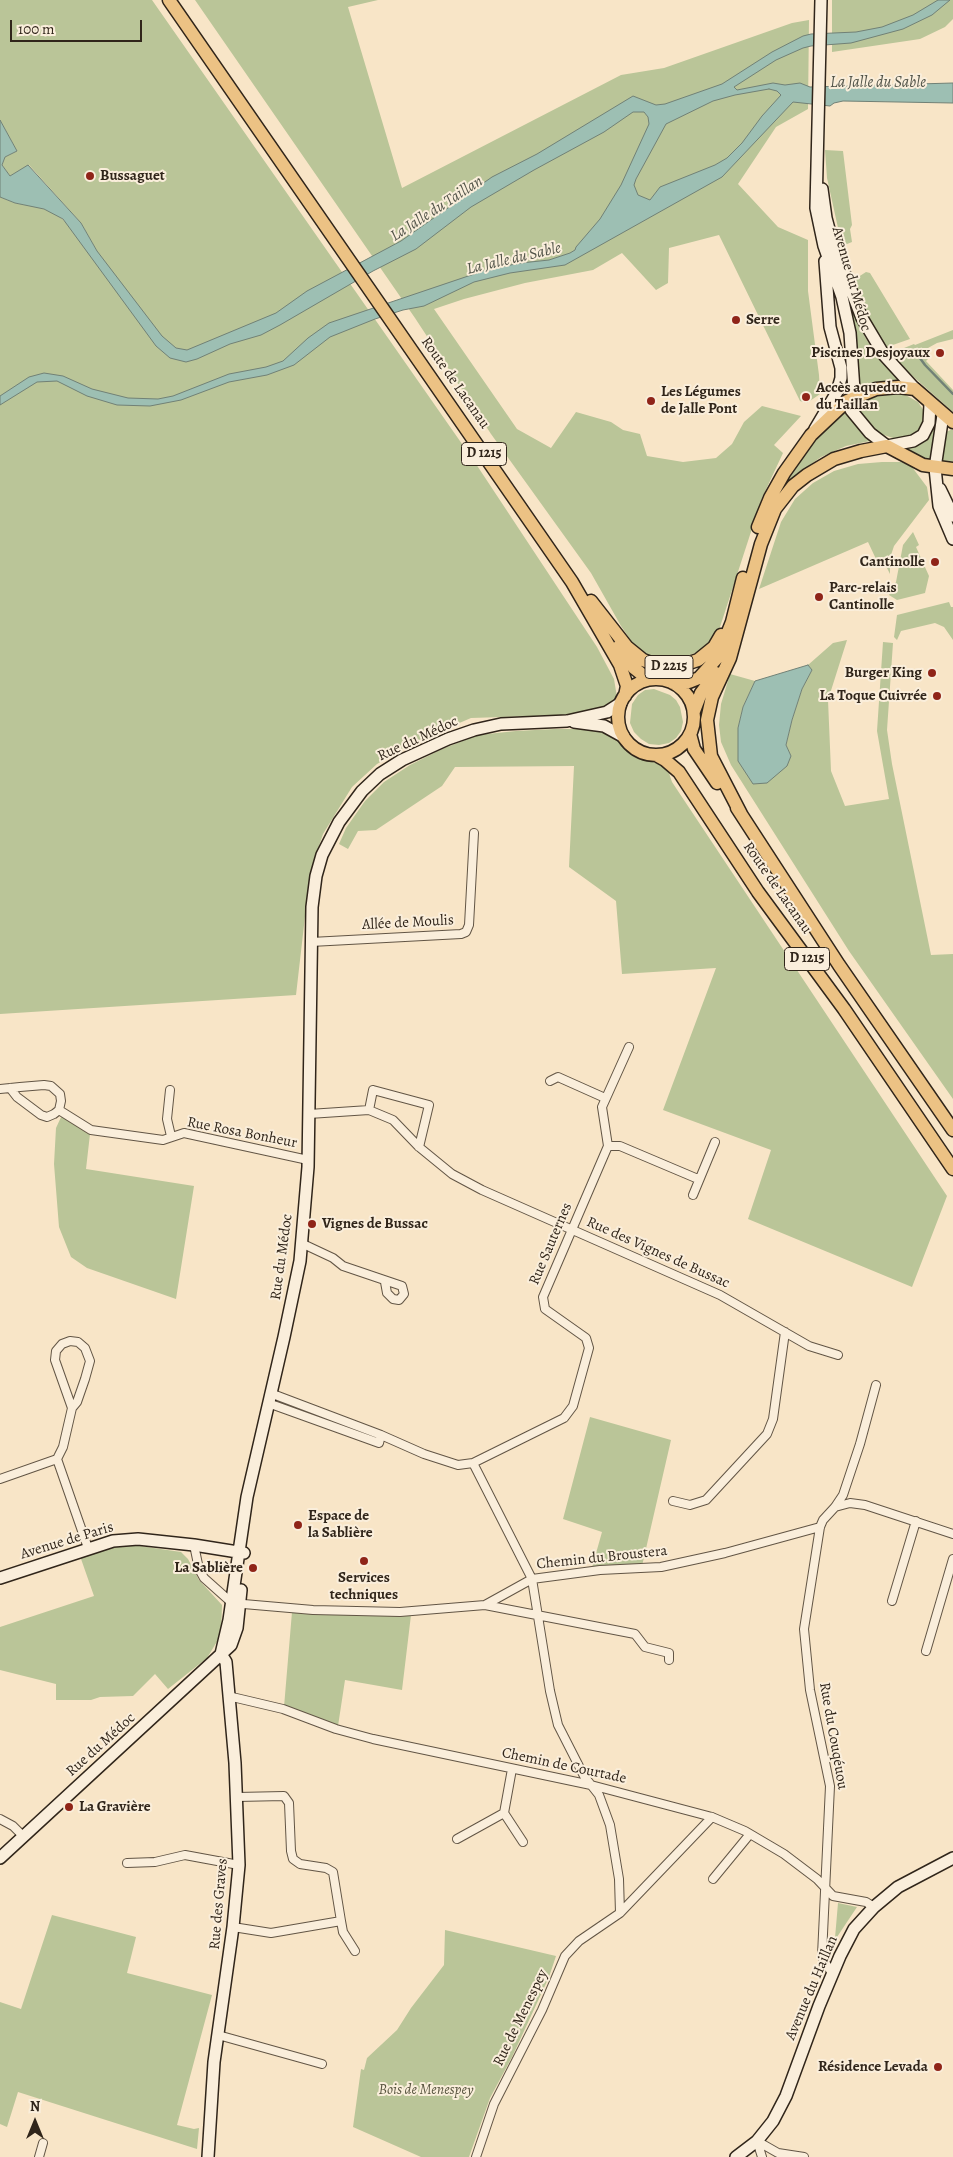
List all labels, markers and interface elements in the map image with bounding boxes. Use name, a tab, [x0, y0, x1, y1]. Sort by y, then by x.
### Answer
scale bar	[12, 10, 145, 42]
text: 100 m	[18, 19, 55, 39]
water label: La Jalle du Sable	[830, 73, 926, 93]
place label: Bussaguet	[100, 167, 165, 185]
marker: Bussaguet	[84, 170, 96, 182]
water label: La Jalle du Taillan	[387, 172, 487, 246]
street label: Avenue du Médoc	[827, 225, 875, 333]
water label: La Jalle du Sable	[465, 239, 563, 279]
place label: Serre	[746, 311, 780, 329]
marker: Serre	[730, 314, 742, 326]
street label: Route de Lacanau	[417, 334, 493, 432]
place label: Piscines Desjoyaux	[811, 344, 930, 362]
marker: Piscines Desjoyaux	[934, 347, 946, 359]
place label: Accès aqueduc du Taillan	[816, 379, 906, 414]
place label: Les Légumes de Jalle Pont	[661, 383, 741, 418]
marker: Accès aqueduc du Taillan	[800, 391, 812, 403]
marker: Les Légumes de Jalle Pont	[645, 395, 657, 407]
road number: D 1215	[462, 442, 506, 466]
place label: Cantinolle	[860, 553, 925, 571]
marker: Cantinolle	[929, 556, 941, 568]
place label: Parc-relais Cantinolle	[829, 579, 897, 614]
marker: Parc-relais Cantinolle	[813, 591, 825, 603]
road number: D 2215	[645, 656, 693, 679]
place label: Burger King	[845, 664, 922, 682]
marker: Burger King	[926, 667, 938, 679]
place label: La Toque Cuivrée	[820, 687, 927, 705]
marker: La Toque Cuivrée	[931, 690, 943, 702]
street label: Rue du Médoc	[375, 713, 461, 765]
street label: Route de Lacanau	[739, 839, 815, 937]
street label: Allée de Moulis	[362, 912, 454, 934]
road number: D 1215	[784, 948, 830, 971]
street label: Rue Rosa Bonheur	[185, 1114, 299, 1152]
street label: Rue Sauternes	[526, 1200, 576, 1288]
street label: Rue du Médoc	[267, 1213, 297, 1301]
street label: Rue des Vignes de Bussac	[584, 1213, 732, 1293]
place label: Vignes de Bussac	[322, 1215, 428, 1233]
marker: Vignes de Bussac	[306, 1218, 318, 1230]
place label: Espace de la Sablière	[308, 1507, 373, 1542]
street label: Avenue de Paris	[18, 1518, 116, 1564]
marker: Espace de la Sablière	[292, 1519, 304, 1531]
street label: Chemin du Broustera	[536, 1542, 668, 1574]
marker: Services techniques	[358, 1555, 370, 1567]
place label: La Sablière	[174, 1559, 243, 1577]
marker: La Sablière	[247, 1562, 259, 1574]
place label: Services techniques	[330, 1569, 398, 1604]
street label: Rue du Couqéuou	[815, 1681, 851, 1791]
street label: Rue du Médoc	[63, 1709, 139, 1781]
street label: Chemin de Courtade	[500, 1744, 628, 1788]
place label: La Gravière	[79, 1798, 151, 1816]
marker: La Gravière	[63, 1801, 75, 1813]
street label: Rue des Graves	[206, 1858, 232, 1950]
street label: Avenue du Haillan	[782, 1933, 842, 2043]
street label: Rue de Menespey	[490, 1967, 552, 2069]
place label: Résidence Levada	[818, 2058, 928, 2076]
marker: Résidence Levada	[932, 2061, 944, 2073]
park label: Bois de Menespey	[378, 2081, 474, 2099]
north arrow	[10, 2097, 60, 2147]
text: N	[30, 2097, 40, 2116]

